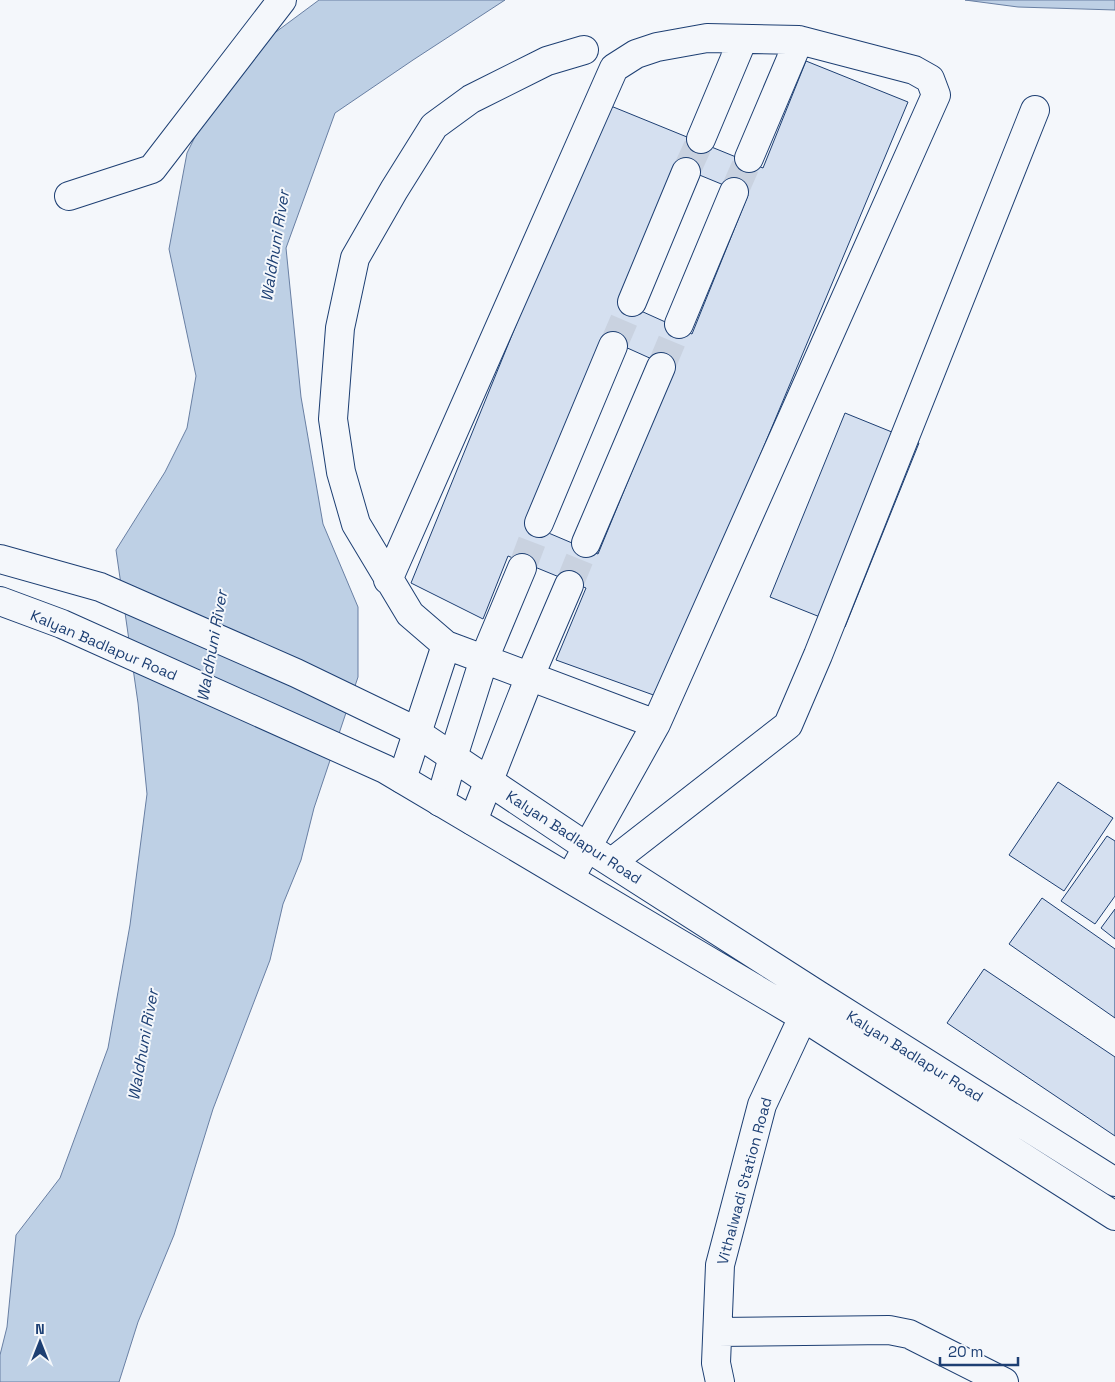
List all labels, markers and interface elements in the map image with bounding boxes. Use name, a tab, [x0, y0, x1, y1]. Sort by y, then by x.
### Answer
water label: Waldhuni River	[256, 187, 294, 303]
water label: Waldhuni River	[192, 587, 232, 703]
street label: Kalyan Badlapur Road	[28, 605, 180, 685]
street label: Kalyan Badlapur Road	[503, 786, 645, 888]
water label: Waldhuni River	[123, 986, 163, 1102]
street label: Kalyan Badlapur Road	[843, 1006, 987, 1106]
street label: Vithalwadi Station Road	[712, 1095, 776, 1267]
north arrow	[15, 1317, 65, 1367]
text: N	[35, 1320, 45, 1338]
scale bar	[940, 1334, 1018, 1366]
text: 20 m	[948, 1342, 983, 1361]

